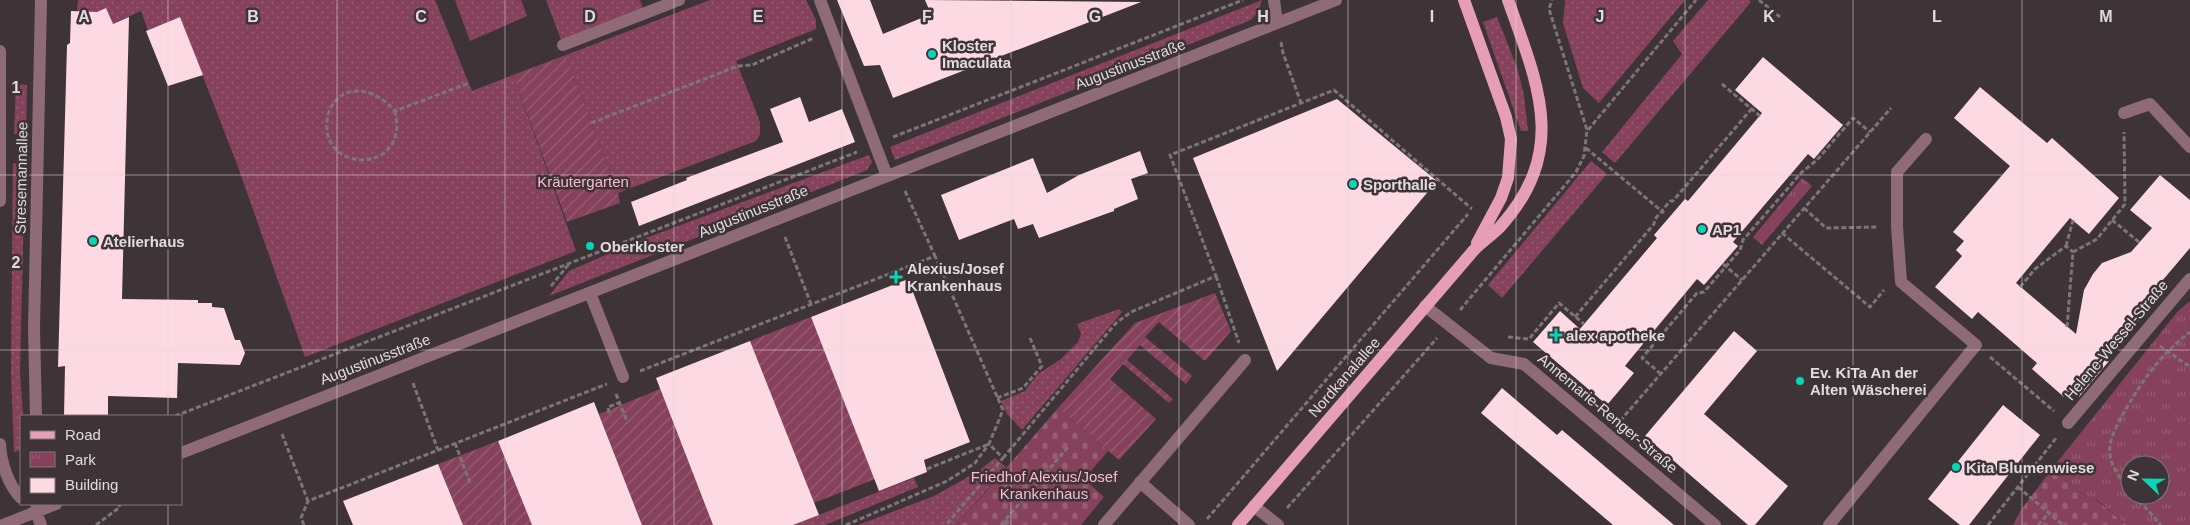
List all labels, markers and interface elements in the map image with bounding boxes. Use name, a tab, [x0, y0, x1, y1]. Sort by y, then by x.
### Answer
text: A	[78, 8, 90, 25]
text: B	[247, 8, 259, 25]
text: C	[415, 8, 427, 25]
text: D	[584, 8, 596, 25]
text: E	[753, 8, 764, 25]
text: F	[922, 8, 932, 25]
text: G	[1089, 8, 1101, 25]
text: H	[1257, 8, 1269, 25]
text: I	[1430, 8, 1434, 25]
text: J	[1596, 8, 1604, 25]
text: K	[1763, 8, 1775, 25]
text: L	[1932, 8, 1942, 25]
text: M	[2099, 8, 2113, 25]
street label: Augustinusstraße	[1072, 35, 1188, 93]
place label: Kloster Imaculata	[942, 37, 1012, 71]
marker: Kloster Imaculata	[926, 48, 938, 60]
text: 1	[12, 79, 21, 96]
street label: Stresemannallee	[12, 122, 30, 234]
park label: Kräutergarten	[537, 173, 629, 190]
place label: Sporthalle	[1363, 176, 1436, 193]
marker: Sporthalle	[1347, 178, 1359, 190]
street label: Augustinusstraße	[696, 181, 810, 241]
place label: AP1	[1712, 221, 1741, 238]
marker: AP1	[1696, 223, 1708, 235]
place label: Atelierhaus	[103, 233, 185, 250]
marker: Atelierhaus	[87, 235, 99, 247]
place label: Oberkloster	[600, 238, 684, 255]
marker: Oberkloster	[584, 240, 596, 252]
text: 2	[12, 254, 21, 271]
place label: Alexius/Josef Krankenhaus	[907, 260, 1005, 294]
marker: Alexius/Josef Krankenhaus	[889, 270, 903, 284]
street label: Helene-Wessel-Straße	[2061, 277, 2171, 403]
place label: alex apotheke	[1566, 327, 1665, 344]
marker: alex apotheke	[1550, 329, 1562, 341]
street label: Augustinusstraße	[317, 330, 433, 388]
street label: Nordkanalallee	[1305, 334, 1383, 420]
street label: Annemarie-Renger-Straße	[1535, 350, 1681, 476]
place label: Ev. KiTa An der Alten Wäscherei	[1810, 364, 1927, 398]
marker: Ev. KiTa An der Alten Wäscherei	[1794, 375, 1806, 387]
legend	[20, 415, 182, 505]
text: Road	[65, 426, 101, 443]
text: Park	[65, 451, 96, 468]
north arrow	[2120, 455, 2170, 505]
place label: Kita Blumenwiese	[1966, 459, 2094, 476]
marker: Kita Blumenwiese	[1950, 461, 1962, 473]
text: N	[2124, 467, 2142, 483]
park label: Friedhof Alexius/Josef Krankenhaus	[971, 468, 1118, 502]
text: Building	[65, 476, 118, 493]

